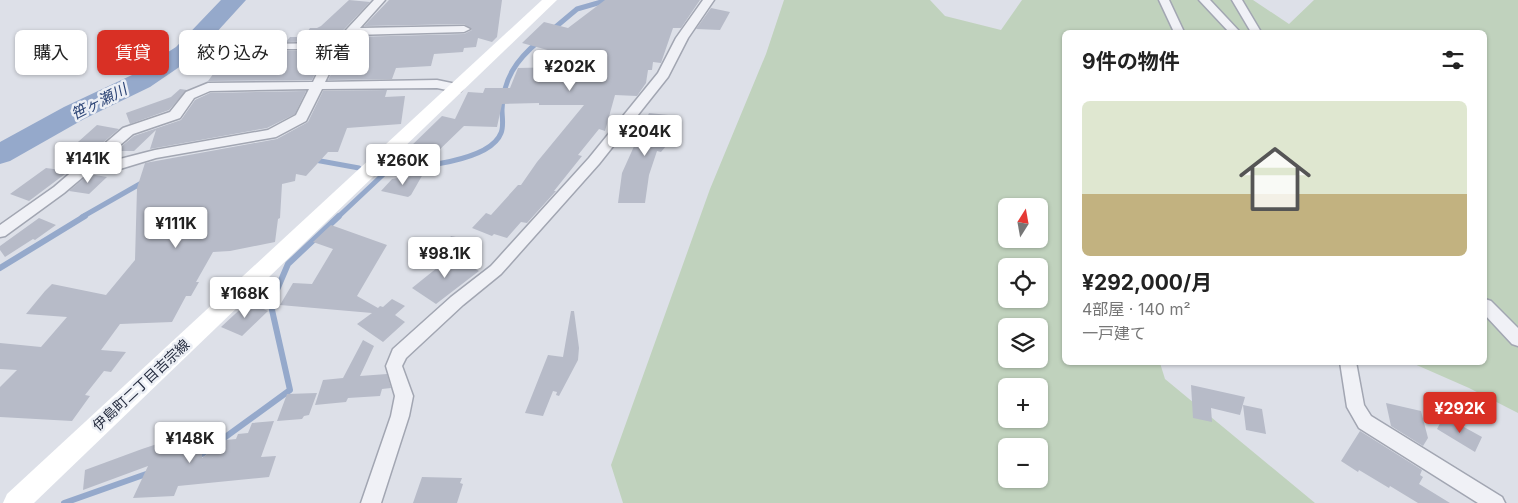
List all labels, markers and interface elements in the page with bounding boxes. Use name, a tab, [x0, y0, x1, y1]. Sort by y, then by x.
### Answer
chip: 購入	[15, 30, 87, 75]
chip: 賃貸	[97, 30, 169, 75]
chip: 絞り込み	[179, 30, 287, 75]
chip: 新着	[297, 30, 369, 75]
icon: filters	[1439, 46, 1467, 74]
pin: ¥202K	[535, 49, 605, 92]
text: 9件の物件	[1082, 49, 1180, 74]
text: ¥202K	[544, 56, 596, 76]
water label: 笹ヶ瀬川	[68, 79, 132, 124]
pin: ¥204K	[610, 114, 680, 157]
text: ¥204K	[619, 121, 671, 141]
icon: home	[1230, 134, 1320, 224]
pin: ¥141K	[53, 142, 123, 184]
pin: ¥260K	[368, 144, 438, 186]
text: ¥141K	[66, 148, 110, 168]
text: ¥260K	[377, 150, 429, 170]
north arrow	[998, 198, 1048, 248]
map controls	[998, 198, 1048, 488]
pin: ¥111K	[141, 206, 211, 249]
text: ¥111K	[155, 213, 197, 233]
pin: ¥98.1K	[404, 236, 486, 279]
text: ¥98.1K	[419, 243, 471, 263]
button: locate	[998, 258, 1048, 308]
text: ¥292,000/月	[1082, 270, 1212, 295]
pin: ¥168K	[210, 276, 280, 319]
text: ¥168K	[221, 283, 269, 303]
text: 4部屋 · 140 m²	[1082, 299, 1190, 319]
button: layers	[998, 318, 1048, 368]
text: 一戸建て	[1082, 323, 1146, 343]
street label: 伊島町二丁目吉宗線	[89, 335, 193, 434]
button: +	[998, 378, 1048, 428]
pin: ¥292K	[1425, 392, 1495, 434]
text: ¥292K	[1434, 398, 1486, 418]
pin: ¥148K	[155, 422, 225, 464]
text: ¥148K	[166, 428, 214, 448]
button: −	[998, 438, 1048, 488]

